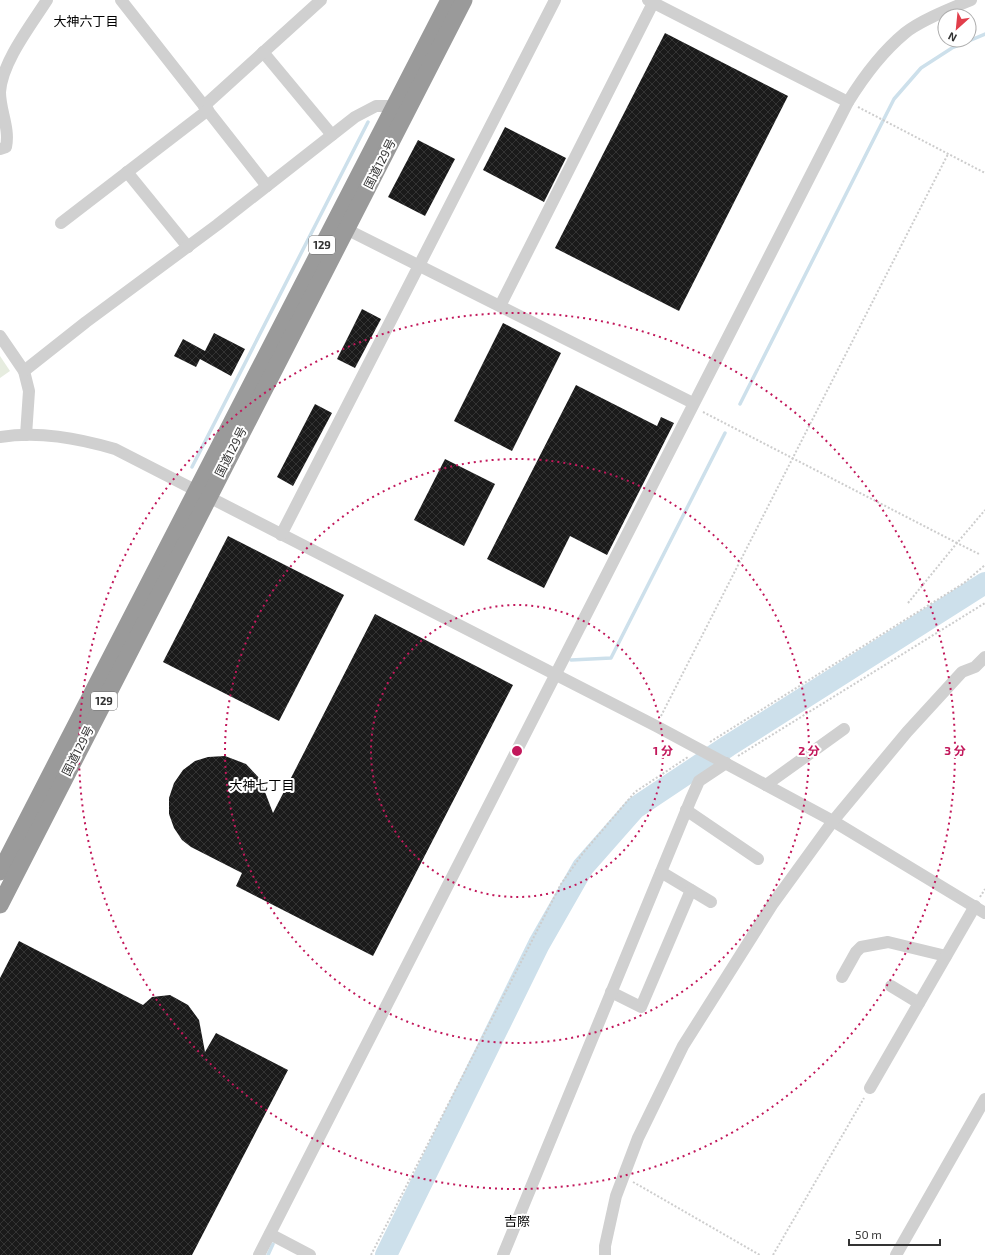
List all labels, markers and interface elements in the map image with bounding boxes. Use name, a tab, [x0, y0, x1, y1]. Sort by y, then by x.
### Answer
north arrow	[937, 8, 977, 48]
district label: 大神六丁目	[53, 13, 119, 29]
text: N	[946, 30, 959, 45]
street label: 国道129号	[361, 136, 398, 191]
road number: 129	[309, 236, 335, 254]
street label: 国道129号	[212, 424, 249, 479]
road number: 129	[91, 692, 117, 710]
street label: 国道129号	[59, 723, 96, 778]
text: 1 分	[653, 743, 673, 757]
text: 2 分	[798, 743, 820, 757]
text: 3 分	[944, 743, 966, 757]
centre of rings	[510, 744, 524, 758]
district label: 大神七丁目	[229, 777, 295, 793]
district label: 吉際	[504, 1213, 530, 1229]
scale bar	[849, 1221, 940, 1247]
text: 50 m	[855, 1227, 882, 1241]

